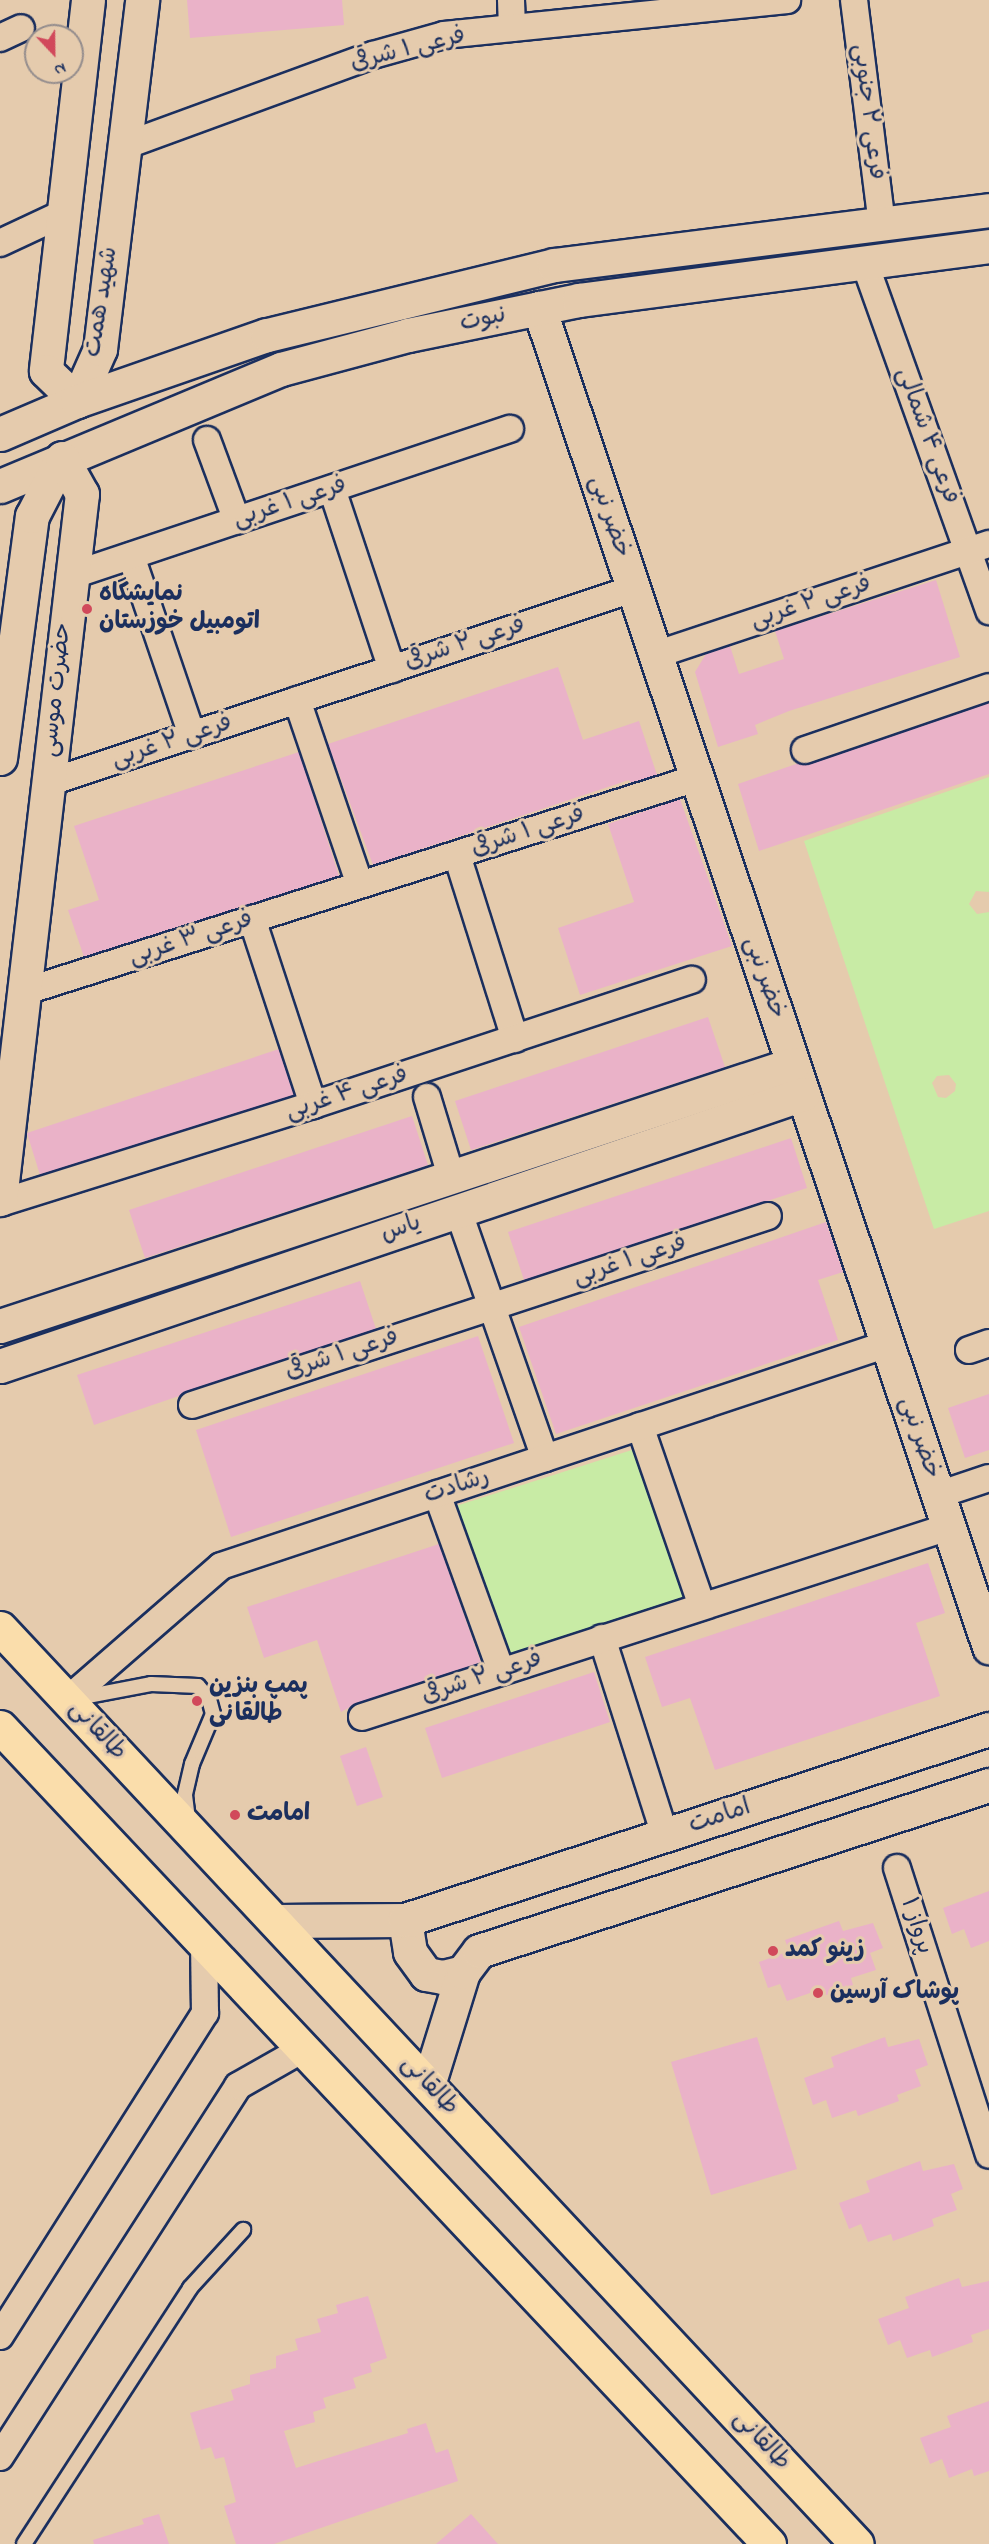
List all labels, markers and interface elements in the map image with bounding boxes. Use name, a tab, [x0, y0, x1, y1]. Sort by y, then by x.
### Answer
street label: فرعی ۱ شرقی	[348, 22, 468, 78]
north arrow	[24, 24, 84, 84]
street label: فرعی ۲ جنوبی	[845, 43, 891, 181]
text: N	[50, 56, 70, 82]
street label: شهید همت	[79, 245, 125, 359]
street label: نبوت	[457, 301, 509, 339]
street label: فرعی ۴ شمالی	[889, 364, 965, 508]
street label: فرعی ۱ غربی	[230, 471, 350, 535]
street label: خضر نبی	[582, 472, 636, 562]
street label: فرعی ۲ غربی	[747, 570, 875, 636]
place label: نمایشگاه اتومبیل خوزستان	[99, 581, 260, 637]
marker: نمایشگاه اتومبیل خوزستان	[80, 602, 94, 616]
street label: فرعی ۲ شرقی	[401, 611, 529, 677]
street label: حضرت موسی	[36, 621, 78, 759]
street label: فرعی ۲ غربی	[108, 709, 236, 775]
street label: فرعی ۱ شرقی	[468, 800, 588, 864]
street label: فرعی ۳ غربی	[126, 905, 256, 973]
street label: خضر نبی	[737, 933, 791, 1023]
street label: فرعی ۴ غربی	[282, 1061, 412, 1127]
street label: یاس	[377, 1209, 425, 1249]
street label: فرعی ۱ غربی	[570, 1229, 690, 1293]
street label: فرعی ۱ شرقی	[282, 1323, 402, 1387]
street label: خضر نبی	[892, 1393, 946, 1483]
street label: رشادت	[421, 1463, 493, 1511]
street label: فرعی ۲ شرقی	[418, 1645, 546, 1711]
place label: پمپ بنزین طالقانی	[209, 1673, 308, 1729]
marker: پمپ بنزین طالقانی	[190, 1694, 204, 1708]
street label: طالقانی	[62, 1695, 132, 1767]
street label: امامت	[685, 1794, 755, 1840]
place label: امامت	[247, 1801, 310, 1829]
marker: امامت	[228, 1808, 242, 1822]
street label: پرواز ۱	[893, 1894, 939, 1958]
place label: زینو کمد	[785, 1937, 865, 1965]
marker: زینو کمد	[766, 1944, 780, 1958]
place label: پوشاک آرسین	[830, 1979, 959, 2007]
marker: پوشاک آرسین	[811, 1986, 825, 2000]
street label: طالقانی	[394, 2050, 464, 2122]
street label: طالقانی	[726, 2405, 796, 2477]

